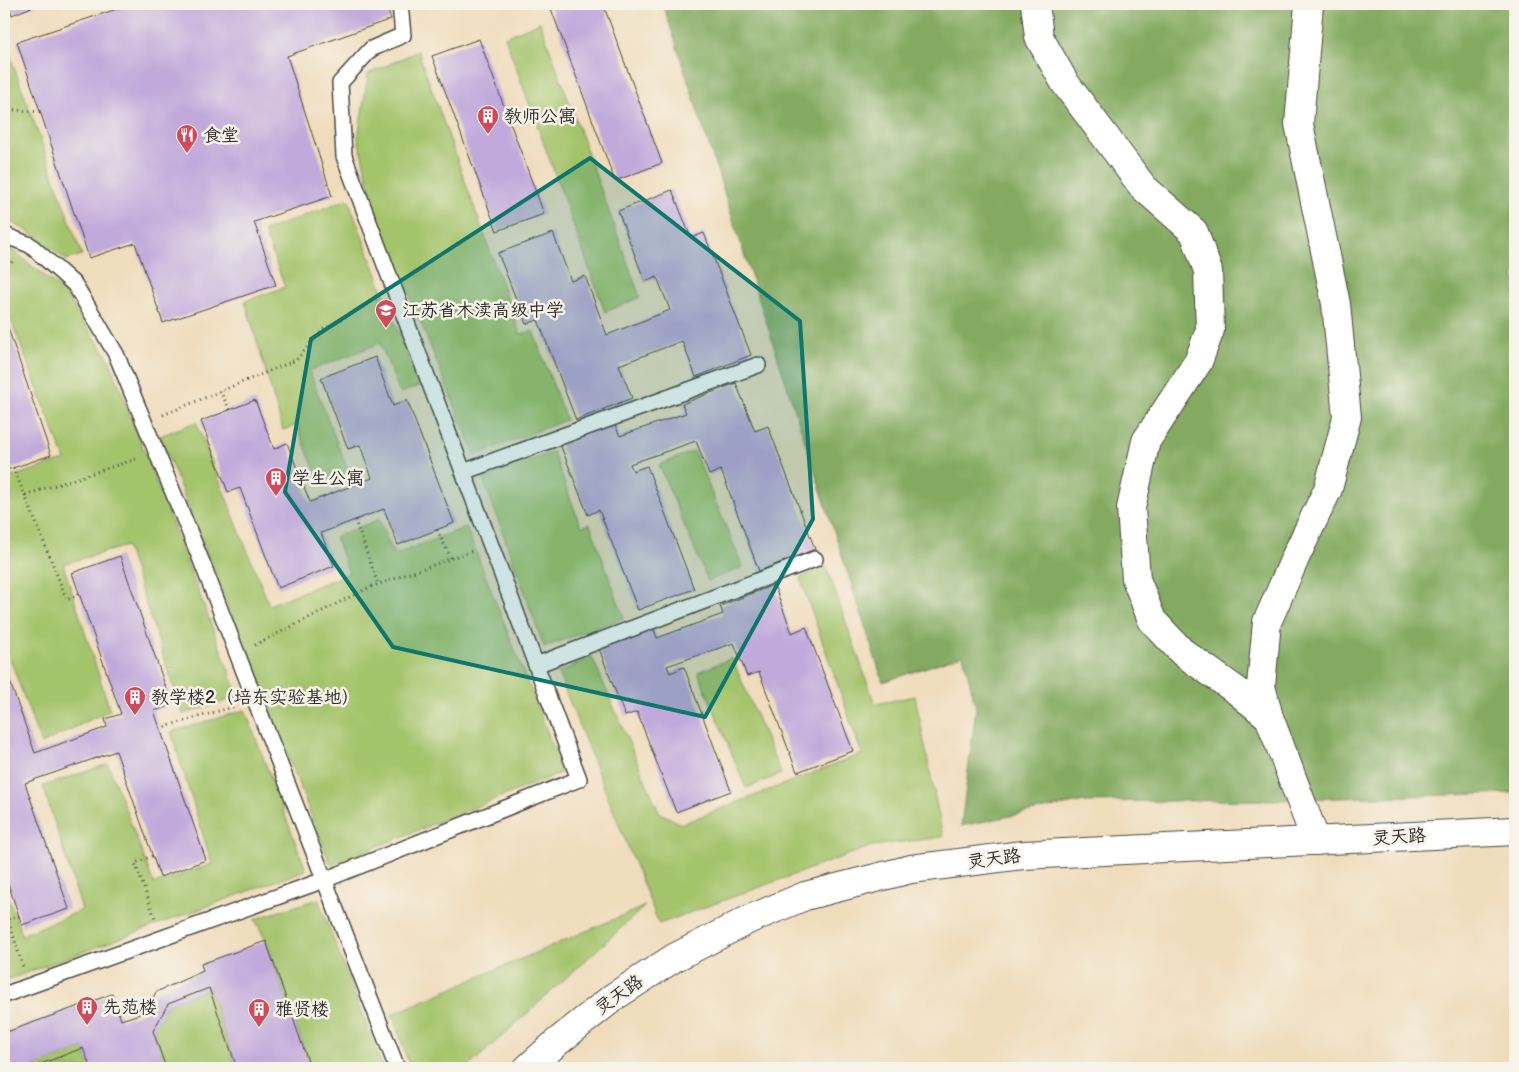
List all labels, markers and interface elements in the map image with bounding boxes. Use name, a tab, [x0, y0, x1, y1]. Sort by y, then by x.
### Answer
building icon: 教师公寓	[476, 104, 500, 135]
place label: 教师公寓	[504, 106, 576, 127]
restaurant icon: 食堂	[175, 123, 199, 154]
place label: 食堂	[203, 125, 239, 146]
school or university icon: 江苏省木渎高级中学	[374, 298, 398, 329]
place label: 江苏省木渎高级中学	[402, 300, 564, 321]
building icon: 学生公寓	[264, 466, 288, 497]
place label: 学生公寓	[292, 468, 364, 489]
building icon: 教学楼2（培东实验基地）	[123, 685, 147, 716]
place label: 教学楼2（培东实验基地）	[151, 687, 360, 708]
street label: 灵天路	[1371, 825, 1427, 849]
street label: 灵天路	[966, 845, 1022, 873]
street label: 灵天路	[591, 971, 647, 1019]
building icon: 先范楼	[75, 995, 99, 1026]
place label: 先范楼	[103, 997, 157, 1018]
building icon: 雅贤楼	[247, 997, 271, 1028]
place label: 雅贤楼	[275, 999, 329, 1020]

